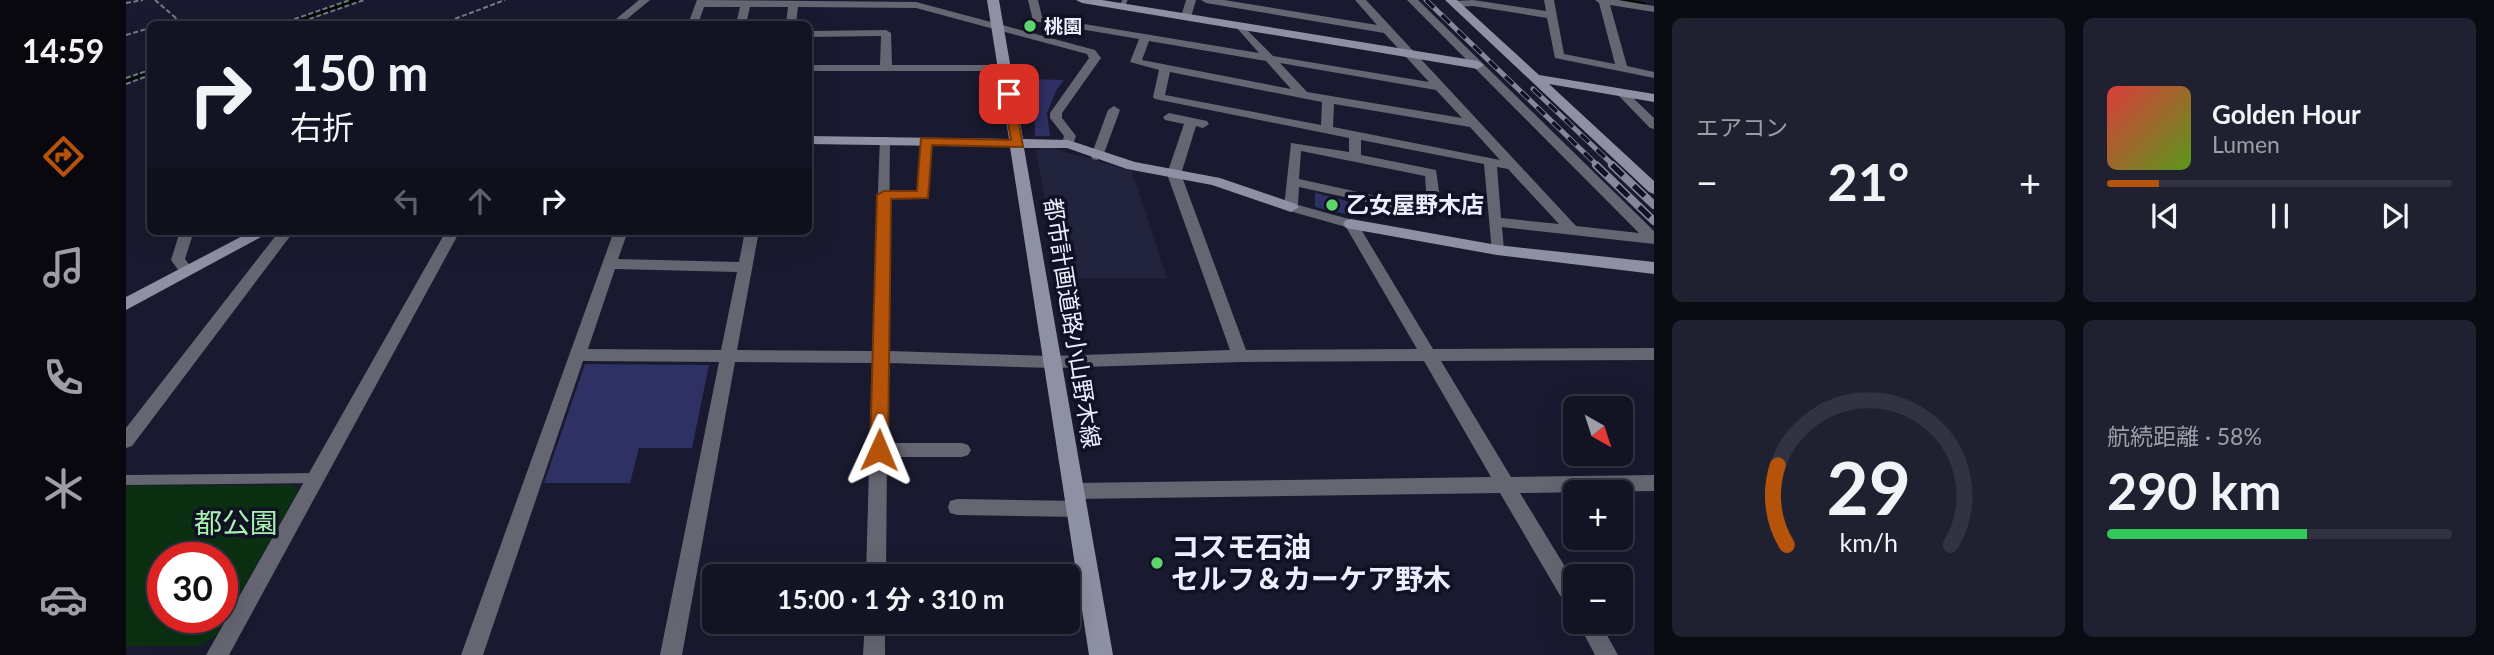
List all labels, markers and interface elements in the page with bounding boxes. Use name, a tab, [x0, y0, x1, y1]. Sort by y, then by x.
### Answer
place label: 桃園	[1044, 14, 1082, 37]
marker: 桃園	[1022, 18, 1038, 34]
text: 14:59	[22, 31, 104, 70]
text: 150 m	[290, 43, 428, 101]
icon: right	[175, 49, 266, 140]
pin	[979, 64, 1039, 124]
icon: arrive	[990, 75, 1028, 113]
text: Golden Hour	[2212, 98, 2361, 130]
text: 右折	[290, 107, 354, 146]
text: エアコン	[1696, 113, 1788, 141]
text: Lumen	[2212, 130, 2280, 158]
icon: directions	[39, 132, 88, 181]
text: 21°	[1828, 150, 1909, 212]
text: −	[1696, 159, 1718, 205]
text: +	[2019, 159, 2041, 205]
icon: left	[388, 182, 426, 220]
icon: ahead	[461, 182, 499, 220]
icon: right	[534, 182, 572, 220]
place label: 乙女屋野木店	[1346, 190, 1484, 218]
street label: 都市計画道路小山野木線	[1039, 196, 1107, 450]
marker: 乙女屋野木店	[1324, 197, 1340, 213]
icon: previous	[2146, 197, 2184, 235]
icon: pause	[2261, 197, 2299, 235]
icon: next	[2376, 197, 2414, 235]
icon: music	[39, 243, 88, 292]
icon: phone	[39, 353, 88, 402]
north arrow	[1563, 396, 1633, 466]
map controls	[1563, 396, 1633, 634]
position arrow	[842, 413, 916, 487]
text: 航続距離 · 58%	[2107, 422, 2262, 450]
text: 29	[1826, 443, 1911, 531]
text: 290 km	[2107, 459, 2281, 521]
icon: climate	[39, 464, 88, 513]
button: +	[1563, 480, 1633, 550]
park label: 都公園	[194, 505, 278, 539]
text: km/h	[1839, 526, 1898, 556]
place label: コスモ石油 セルフ＆カーケア野木	[1171, 529, 1451, 595]
speed limit sign: 30	[147, 542, 238, 633]
marker: コスモ石油 セルフ＆カーケア野木	[1149, 555, 1165, 571]
button: −	[1563, 564, 1633, 634]
icon: car	[39, 575, 88, 624]
text: 15:00 · 1 分 · 310 m	[777, 583, 1005, 615]

